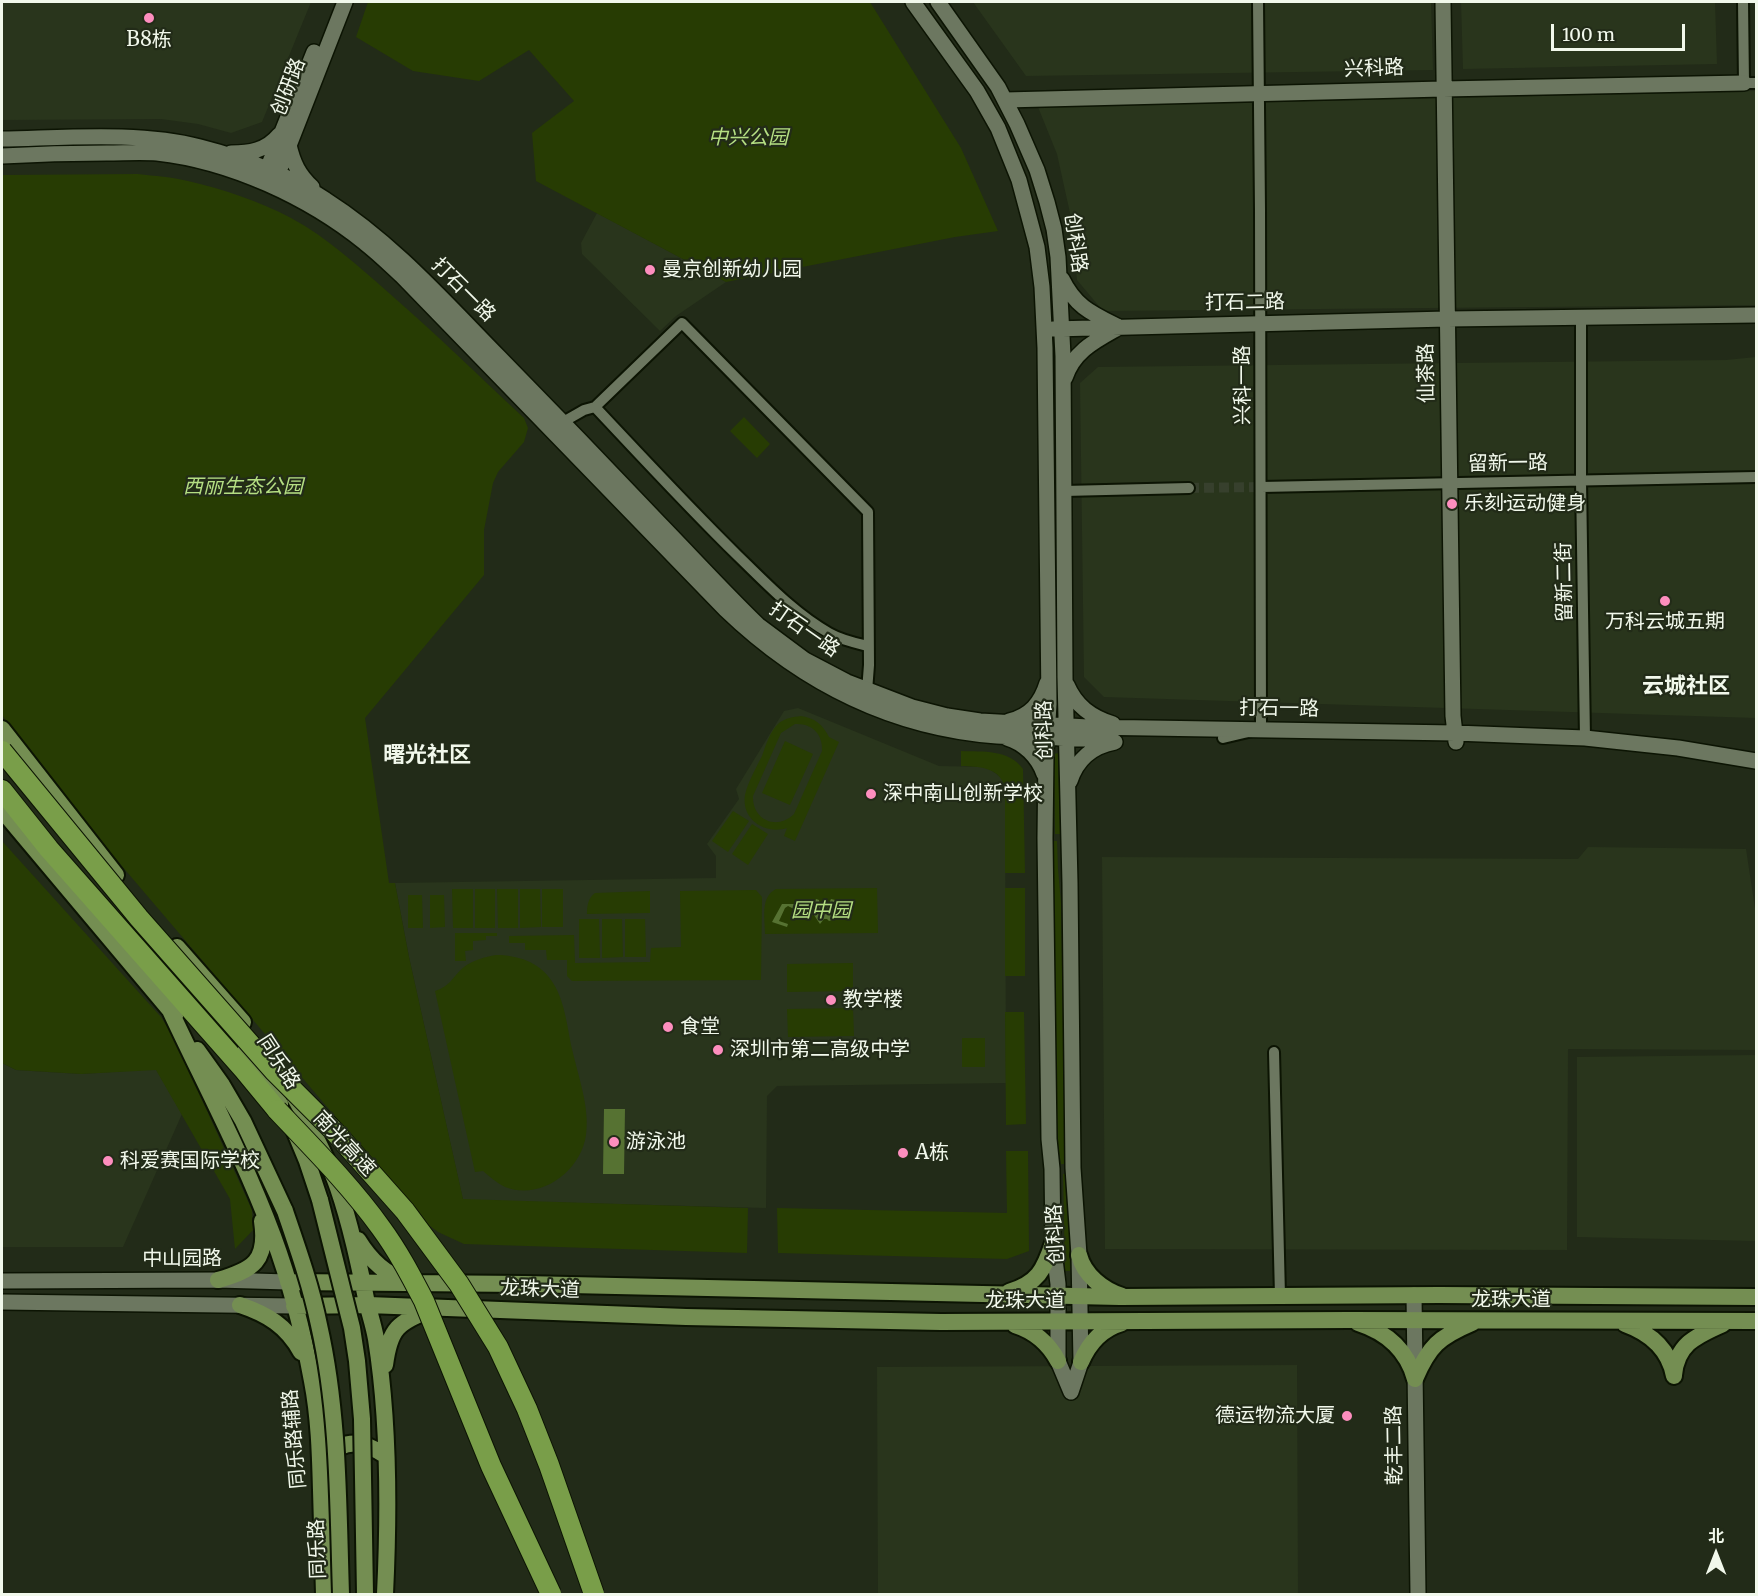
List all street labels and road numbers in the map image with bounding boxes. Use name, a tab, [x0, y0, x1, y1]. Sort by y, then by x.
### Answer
street label: 创研路	[267, 55, 311, 119]
street label: 兴科路	[1344, 56, 1404, 82]
street label: 创科路	[1059, 212, 1091, 274]
street label: 打石一路	[426, 253, 500, 327]
street label: 打石二路	[1205, 290, 1285, 316]
street label: 仙茶路	[1414, 343, 1440, 403]
street label: 兴科一路	[1231, 345, 1255, 425]
street label: 留新一路	[1468, 451, 1548, 477]
street label: 留新二街	[1552, 542, 1578, 622]
street label: 打石一路	[764, 597, 844, 663]
street label: 打石一路	[1239, 696, 1319, 722]
street label: 创科路	[1032, 700, 1058, 760]
street label: 同乐路	[252, 1030, 304, 1094]
street label: 南光高速	[308, 1107, 380, 1181]
street label: 创科路	[1042, 1203, 1070, 1265]
street label: 中山园路	[142, 1247, 222, 1271]
street label: 龙珠大道	[500, 1277, 580, 1303]
street label: 龙珠大道	[1471, 1288, 1551, 1312]
street label: 龙珠大道	[985, 1289, 1065, 1313]
street label: 同乐路辅路	[279, 1388, 311, 1490]
street label: 乾丰二路	[1382, 1405, 1408, 1485]
street label: 同乐路	[305, 1519, 331, 1579]

